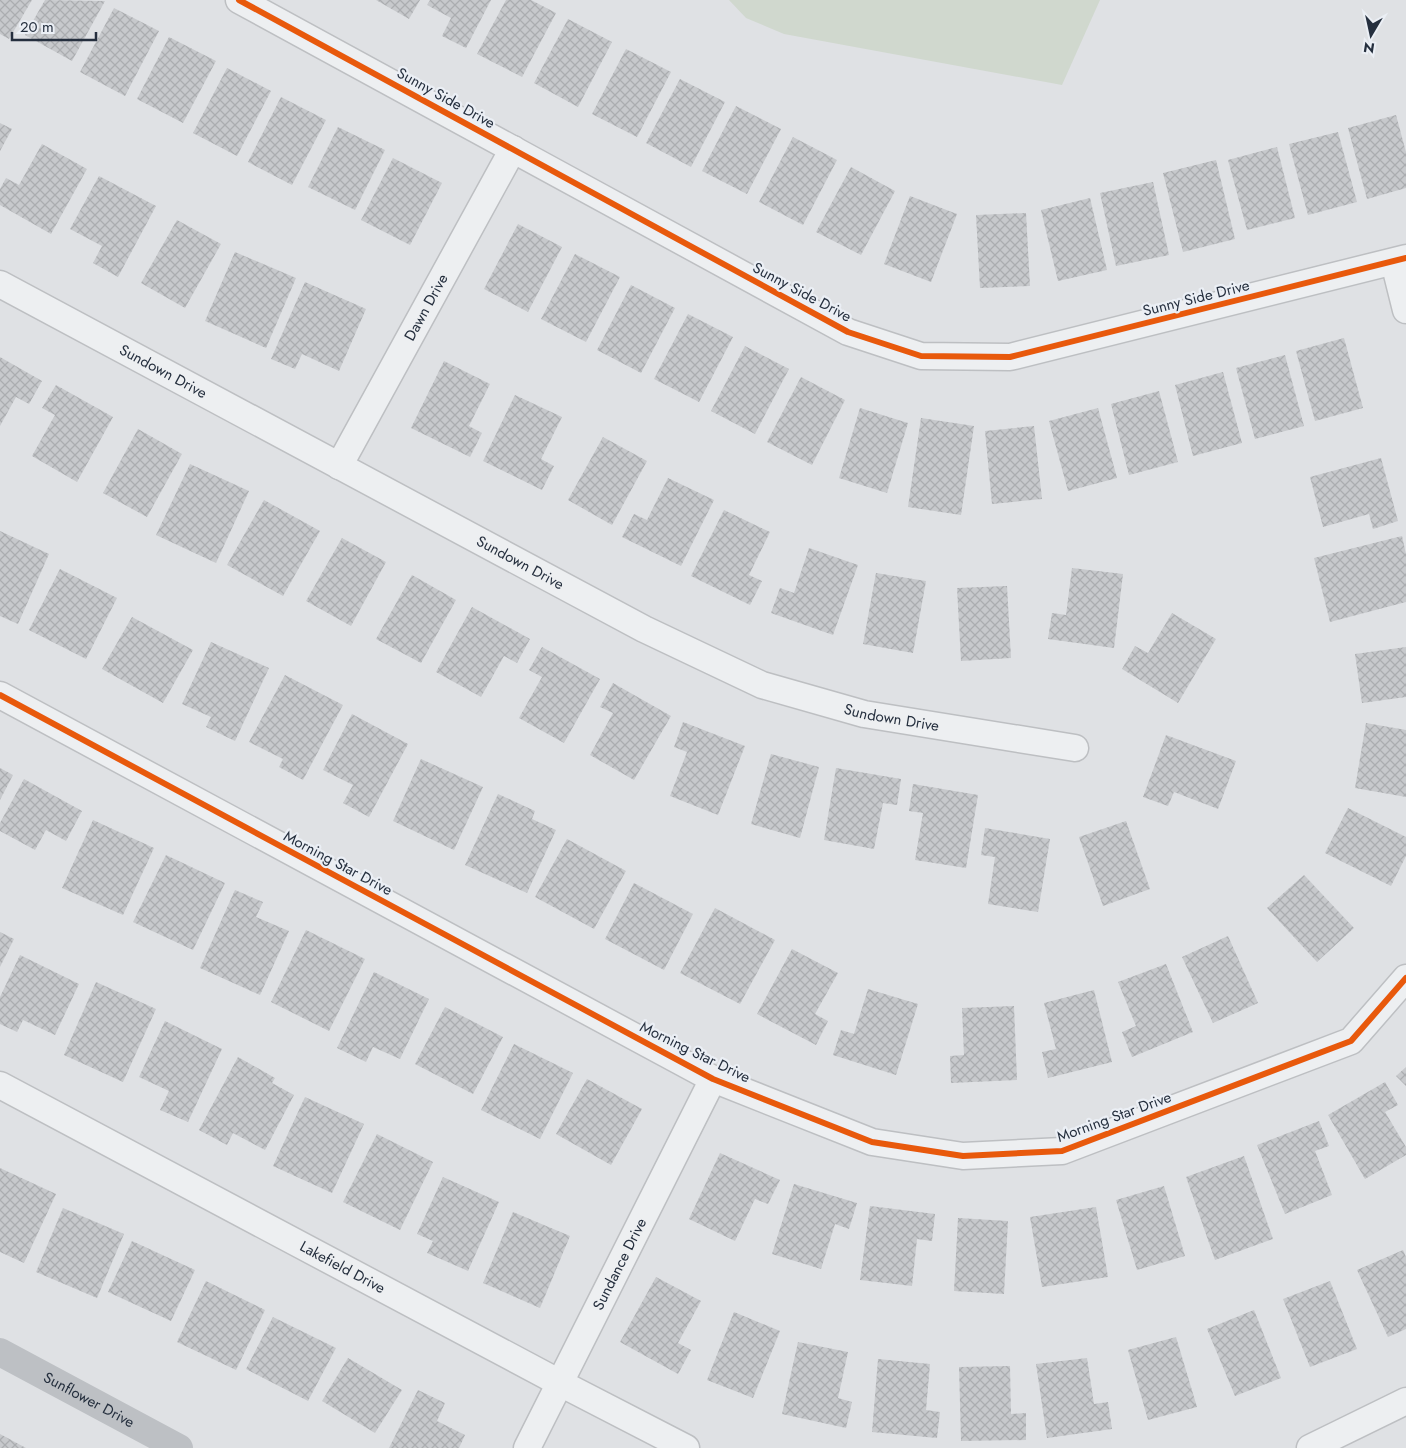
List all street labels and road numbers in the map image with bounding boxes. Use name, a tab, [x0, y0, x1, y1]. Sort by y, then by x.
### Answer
street label: Sunny Side Drive	[393, 62, 499, 134]
street label: Sunny Side Drive	[749, 257, 856, 327]
street label: Dawn Drive	[399, 270, 454, 345]
street label: Sunny Side Drive	[1140, 274, 1252, 322]
street label: Sundown Drive	[115, 339, 211, 404]
street label: Sundown Drive	[472, 530, 568, 595]
street label: Sundown Drive	[841, 698, 941, 737]
street label: Morning Star Drive	[280, 825, 396, 901]
street label: Morning Star Drive	[636, 1016, 754, 1088]
street label: Morning Star Drive	[1054, 1086, 1174, 1148]
street label: Sundance Drive	[587, 1214, 652, 1314]
street label: Lakefield Drive	[296, 1235, 389, 1299]
street label: Sunflower Drive	[40, 1366, 139, 1433]

